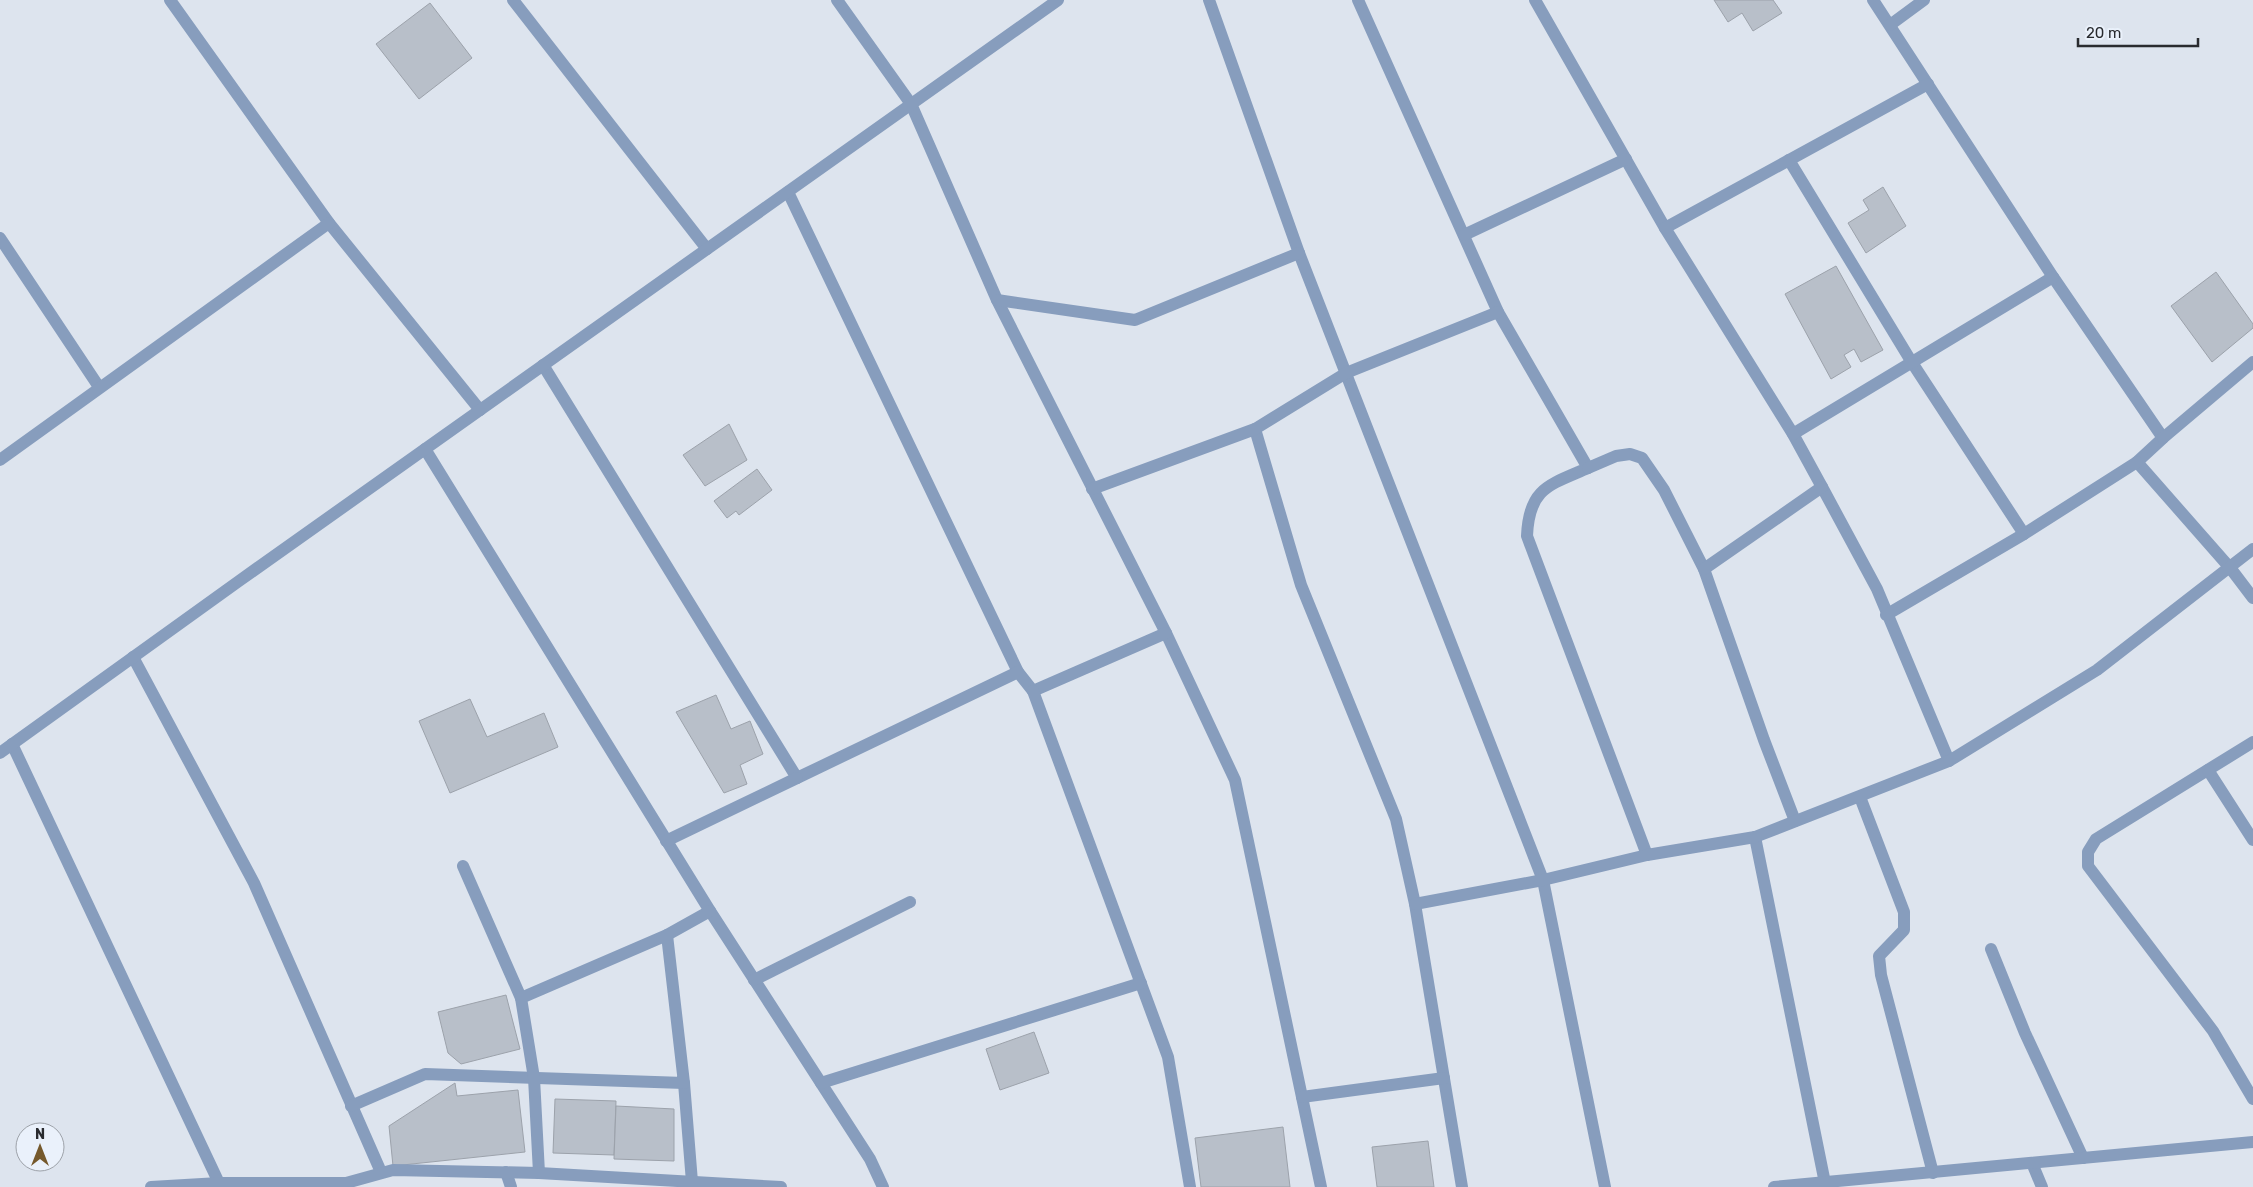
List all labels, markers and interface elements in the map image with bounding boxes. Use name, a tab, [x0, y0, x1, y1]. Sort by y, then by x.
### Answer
scale bar	[2078, 15, 2198, 47]
text: 20 m	[2086, 24, 2121, 42]
north arrow	[15, 1122, 65, 1172]
text: N	[35, 1126, 45, 1143]

